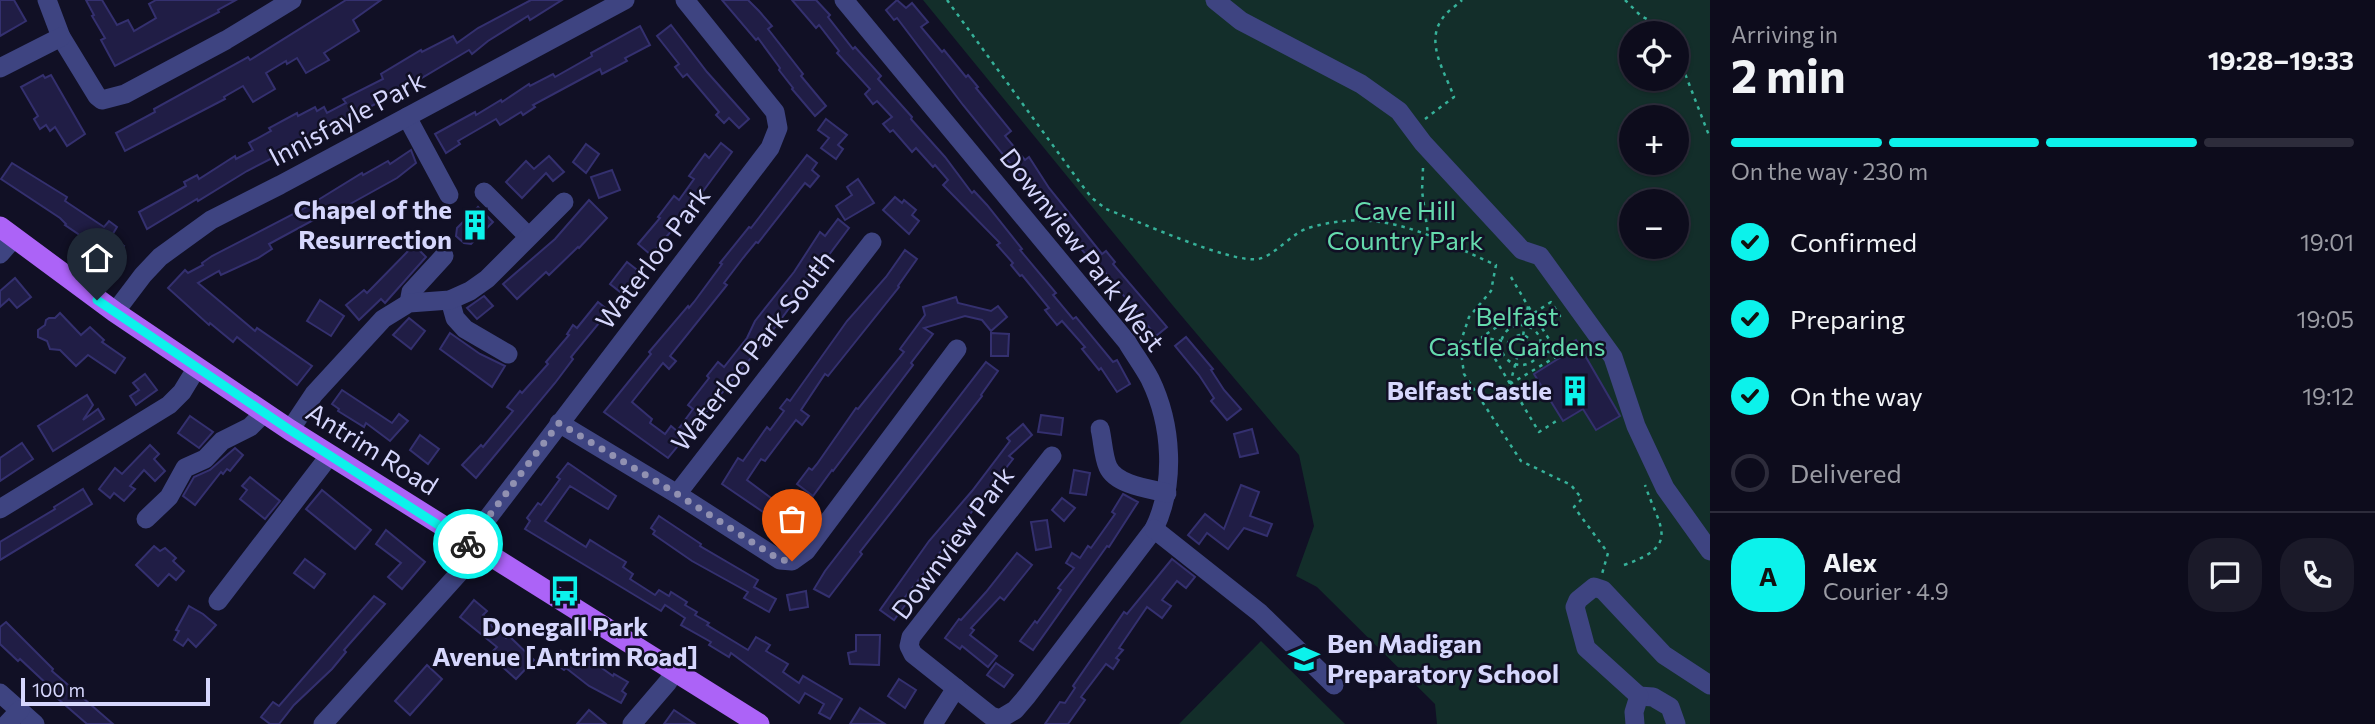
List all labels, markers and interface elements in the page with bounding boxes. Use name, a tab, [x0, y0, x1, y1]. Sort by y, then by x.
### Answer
text: Arriving in	[1731, 20, 1838, 48]
map controls	[1619, 21, 1689, 259]
button: locate	[1619, 21, 1689, 91]
text: 19:28–19:33	[2208, 44, 2354, 75]
text: 2 min	[1731, 46, 1846, 102]
street label: Innisfayle Park	[263, 64, 429, 172]
button: +	[1619, 105, 1689, 175]
street label: Downview Park West	[994, 141, 1172, 357]
text: On the way · 230 m	[1731, 157, 1928, 185]
street label: Waterloo Park	[588, 180, 715, 334]
button: −	[1619, 189, 1689, 259]
place label: Chapel of the Resurrection	[294, 193, 452, 254]
park label: Cave Hill Country Park	[1327, 194, 1483, 255]
building icon: Chapel of the Resurrection	[458, 208, 492, 242]
icon: check	[1731, 223, 1769, 261]
text: Confirmed	[1790, 226, 1917, 257]
pin	[67, 228, 127, 300]
text: 19:01	[2300, 228, 2354, 256]
icon: home	[78, 239, 116, 277]
street label: Waterloo Park South	[664, 244, 840, 457]
park label: Belfast Castle Gardens	[1428, 300, 1606, 361]
icon: check	[1731, 300, 1769, 338]
text: Preparing	[1790, 303, 1905, 334]
text: 19:05	[2297, 305, 2354, 333]
place label: Belfast Castle	[1387, 374, 1552, 405]
building icon: Belfast Castle	[1558, 374, 1592, 408]
icon: check	[1731, 377, 1769, 415]
text: On the way	[1790, 380, 1923, 411]
text: 19:12	[2302, 382, 2354, 410]
street label: Antrim Road	[301, 395, 444, 500]
text: Delivered	[1790, 457, 1901, 488]
street label: Downview Park	[884, 460, 1019, 625]
pin	[762, 489, 822, 561]
icon: bag	[773, 500, 811, 538]
courier	[433, 509, 503, 579]
icon: bike	[449, 525, 487, 563]
button: chat	[2188, 538, 2262, 612]
button: phone	[2280, 538, 2354, 612]
text: Alex	[1823, 546, 1877, 577]
text: A	[1759, 560, 1777, 591]
bus stop icon: Donegall Park Avenue [Antrim Road]	[548, 574, 582, 608]
text: Courier · 4.9	[1823, 577, 1949, 605]
place label: Donegall Park Avenue [Antrim Road]	[432, 610, 698, 671]
place label: Ben Madigan Preparatory School	[1327, 627, 1559, 688]
school or university icon: Ben Madigan Preparatory School	[1287, 642, 1321, 676]
scale bar	[21, 675, 210, 707]
text: 100 m	[32, 678, 85, 701]

